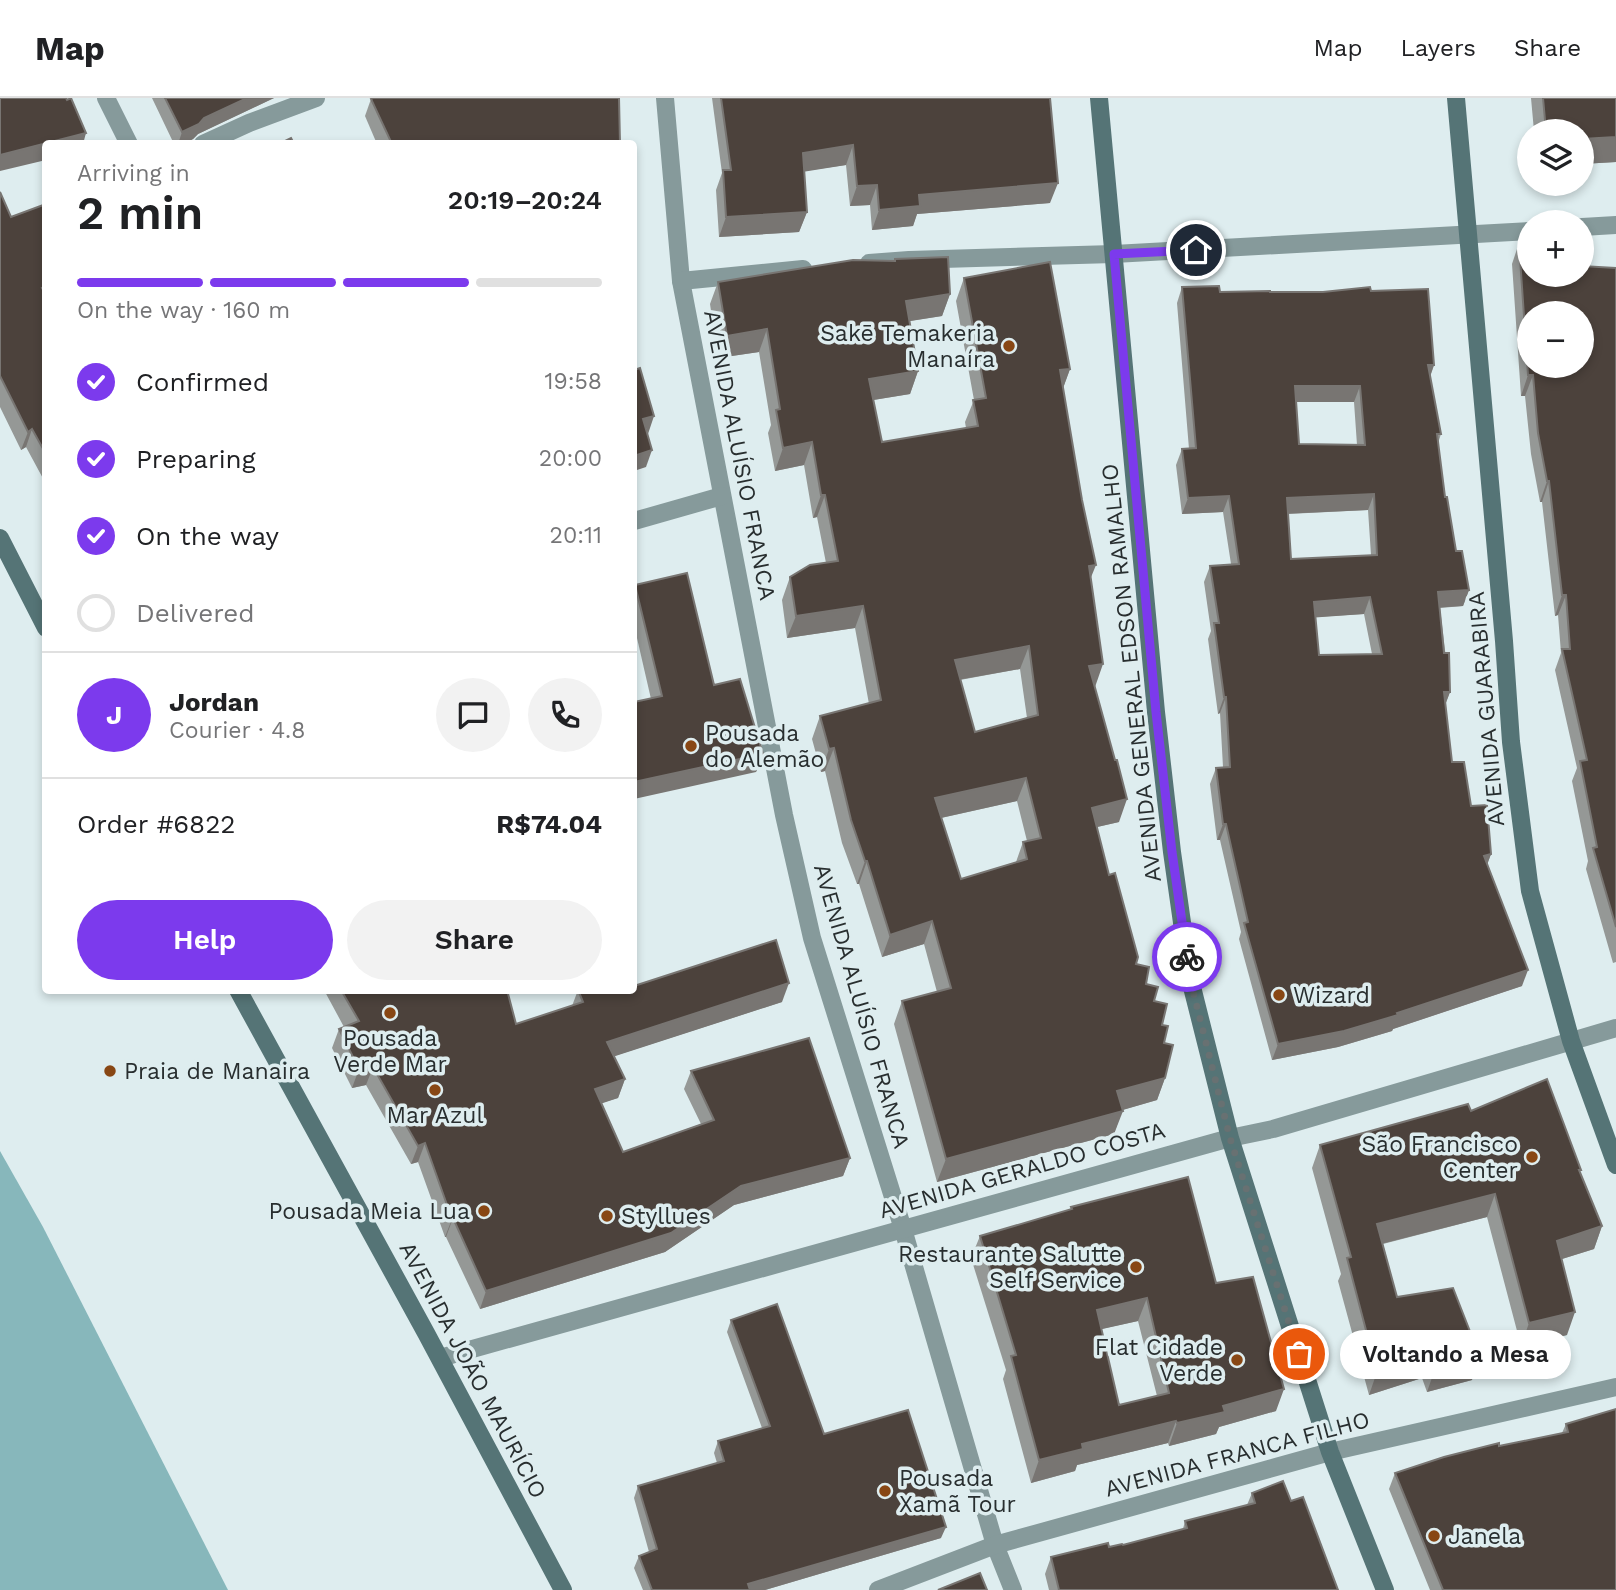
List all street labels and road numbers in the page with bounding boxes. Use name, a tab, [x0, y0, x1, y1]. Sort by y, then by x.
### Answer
street label: AVENIDA ALUÍSIO FRANCA	[698, 308, 781, 602]
street label: AVENIDA GENERAL EDSON RAMALHO	[1096, 462, 1167, 884]
street label: AVENIDA GUARABIRA	[1463, 590, 1510, 827]
street label: AVENIDA ALUÍSIO FRANCA	[808, 861, 915, 1152]
street label: AVENIDA GERALDO COSTA	[876, 1117, 1168, 1224]
street label: AVENIDA JOÃO MAURÍCIO	[393, 1237, 552, 1503]
street label: AVENIDA FRANCA FILHO	[1102, 1406, 1373, 1503]

